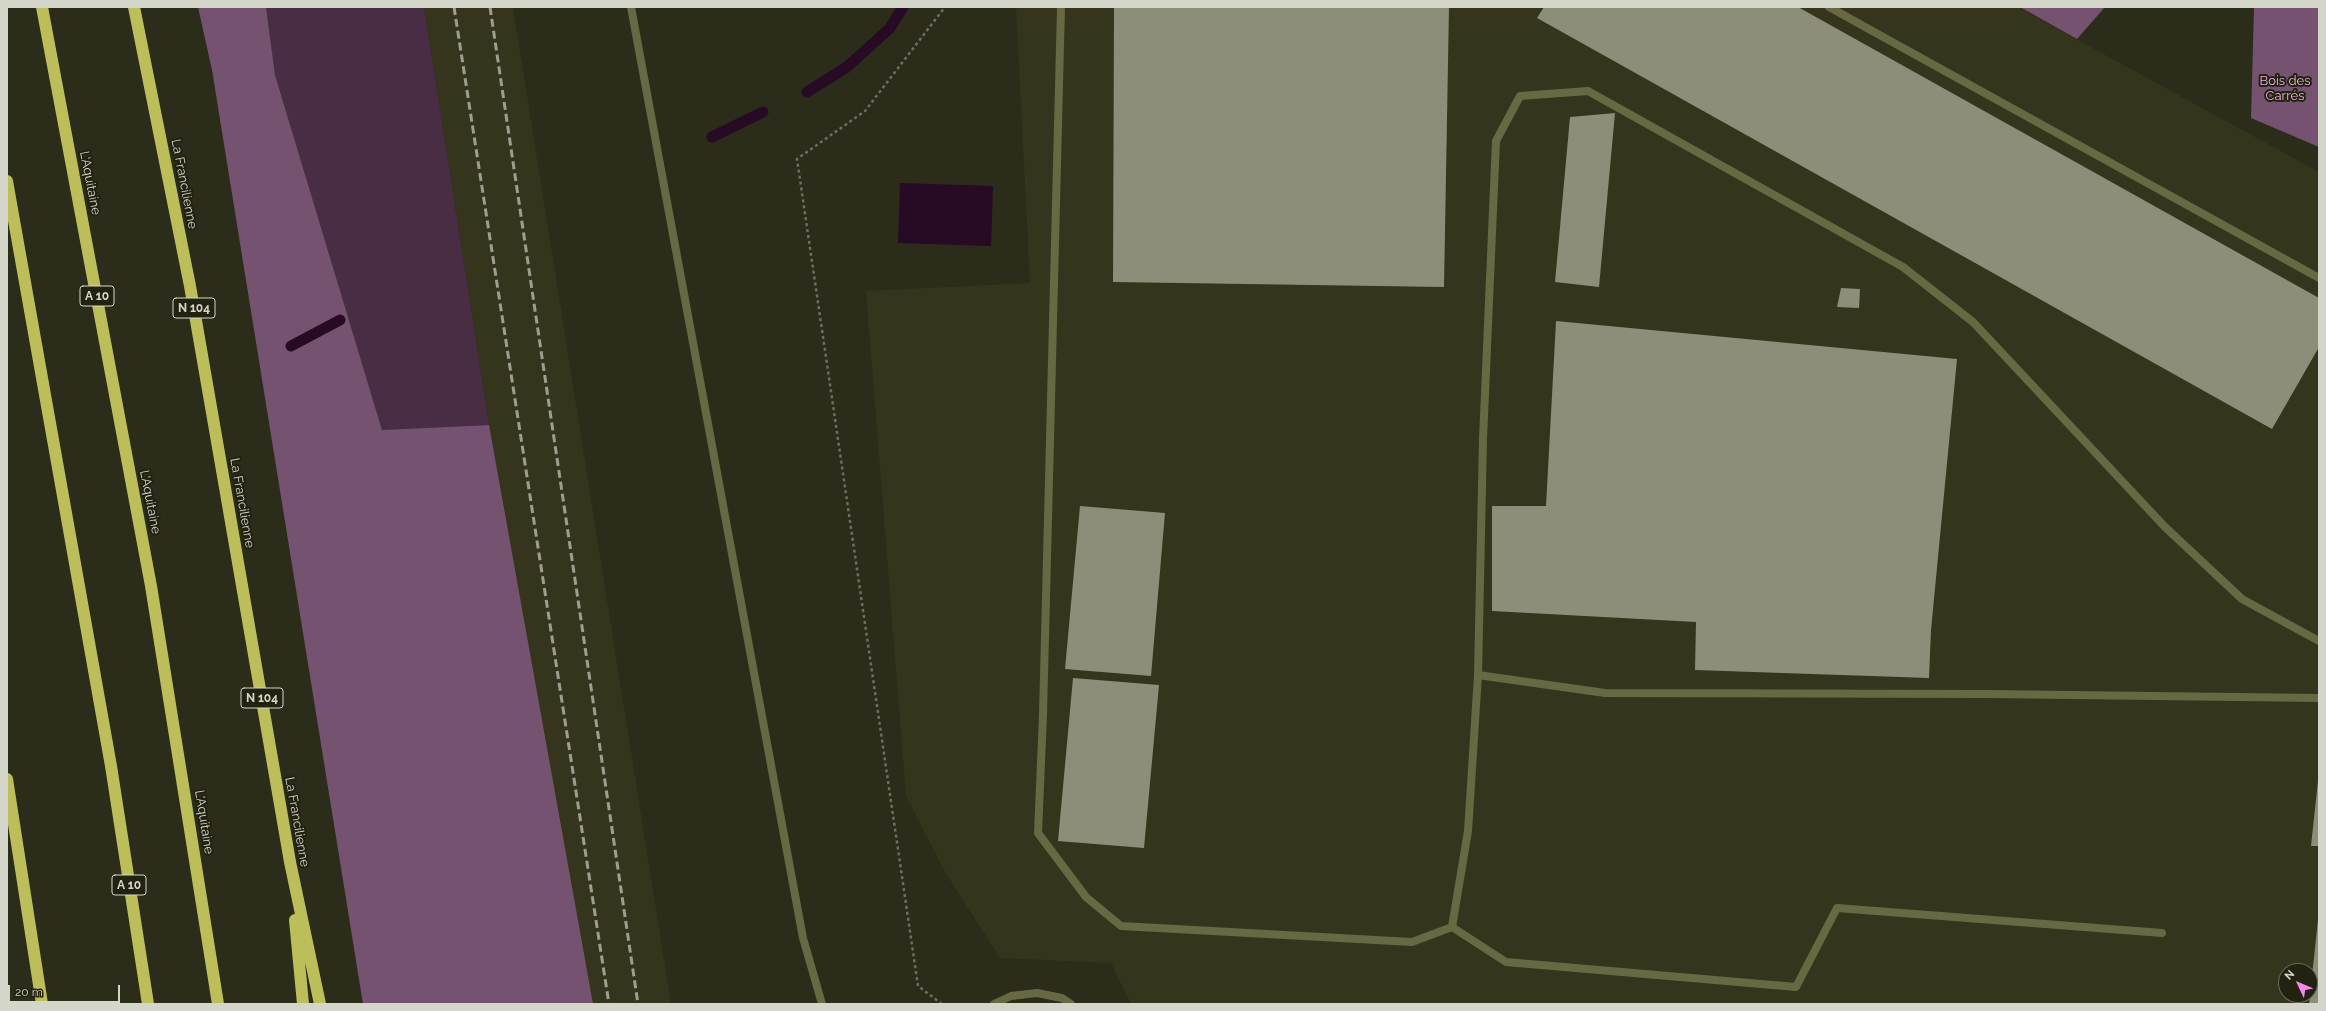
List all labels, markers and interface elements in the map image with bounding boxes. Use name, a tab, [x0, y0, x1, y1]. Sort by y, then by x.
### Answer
park label: Bois des Carrés	[2260, 73, 2310, 104]
street label: La Francilienne	[168, 138, 200, 230]
street label: L'Aquitaine	[76, 150, 104, 216]
road number: A 10	[80, 286, 114, 306]
road number: N 104	[173, 298, 215, 318]
street label: La Francilienne	[226, 457, 258, 549]
street label: L'Aquitaine	[136, 469, 164, 535]
road number: N 104	[241, 688, 283, 708]
street label: La Francilienne	[281, 776, 313, 868]
street label: L'Aquitaine	[191, 789, 217, 855]
road number: A 10	[112, 875, 146, 895]
north arrow	[2278, 963, 2318, 1003]
text: N	[2282, 967, 2297, 983]
scale bar	[10, 977, 122, 1003]
text: 20 m	[15, 985, 43, 999]

